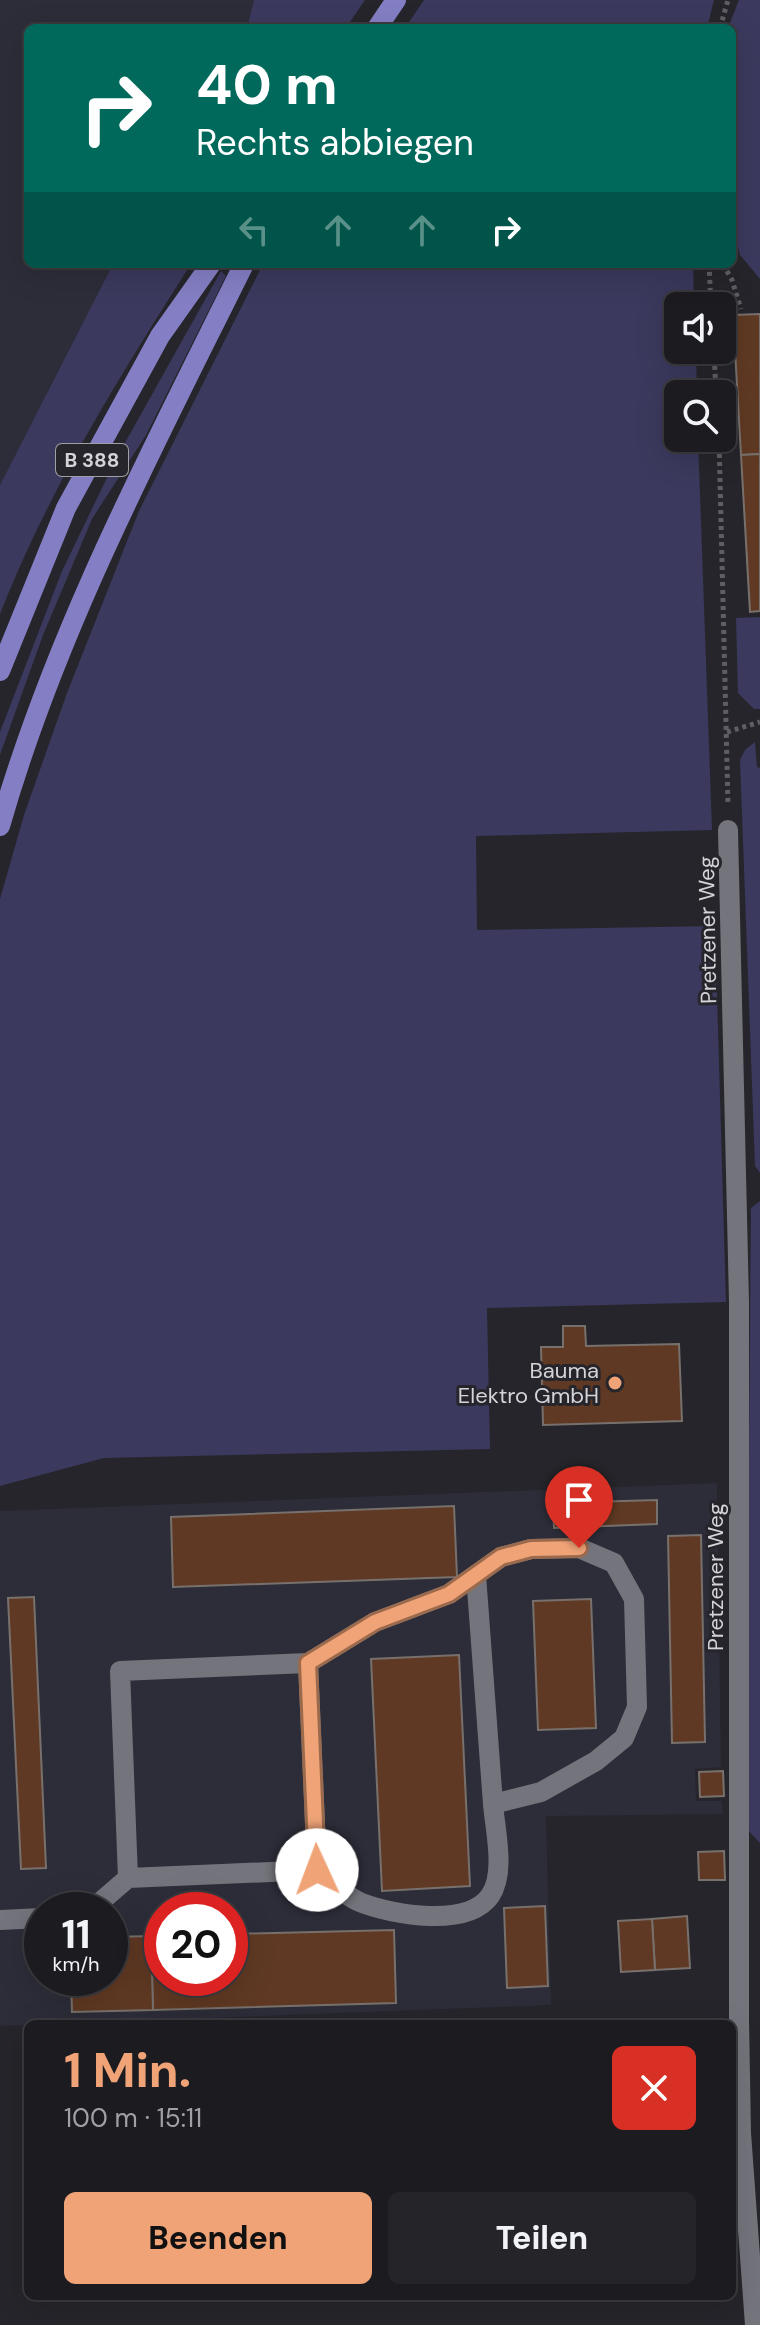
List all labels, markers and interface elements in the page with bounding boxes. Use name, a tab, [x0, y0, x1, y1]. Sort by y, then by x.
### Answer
text: 40 m	[196, 48, 338, 121]
icon: right	[64, 56, 168, 160]
text: Rechts abbiegen	[196, 119, 474, 166]
icon: left	[232, 208, 276, 252]
icon: ahead	[316, 208, 360, 252]
icon: ahead	[400, 208, 444, 252]
icon: right	[484, 208, 528, 252]
map controls	[664, 292, 736, 452]
button: sound	[664, 292, 736, 364]
button: search	[664, 380, 736, 452]
road number: B 388	[56, 444, 128, 476]
street label: Pretzener Weg	[692, 856, 723, 1004]
place label: Bauma Elektro GmbH	[458, 1356, 599, 1410]
marker: Bauma Elektro GmbH	[606, 1374, 624, 1392]
pin	[545, 1466, 613, 1548]
icon: arrive	[557, 1478, 601, 1522]
street label: Pretzener Weg	[701, 1503, 730, 1651]
position arrow	[275, 1828, 359, 1912]
speed limit sign: 20	[144, 1892, 248, 1996]
text: 11	[61, 1908, 91, 1960]
text: km/h	[52, 1951, 100, 1977]
text: 1 Min.	[64, 2039, 191, 2102]
button: close	[612, 2046, 696, 2130]
text: 100 m · 15:11	[64, 2101, 202, 2135]
button: Beenden	[64, 2192, 372, 2284]
button: Teilen	[388, 2192, 696, 2284]

